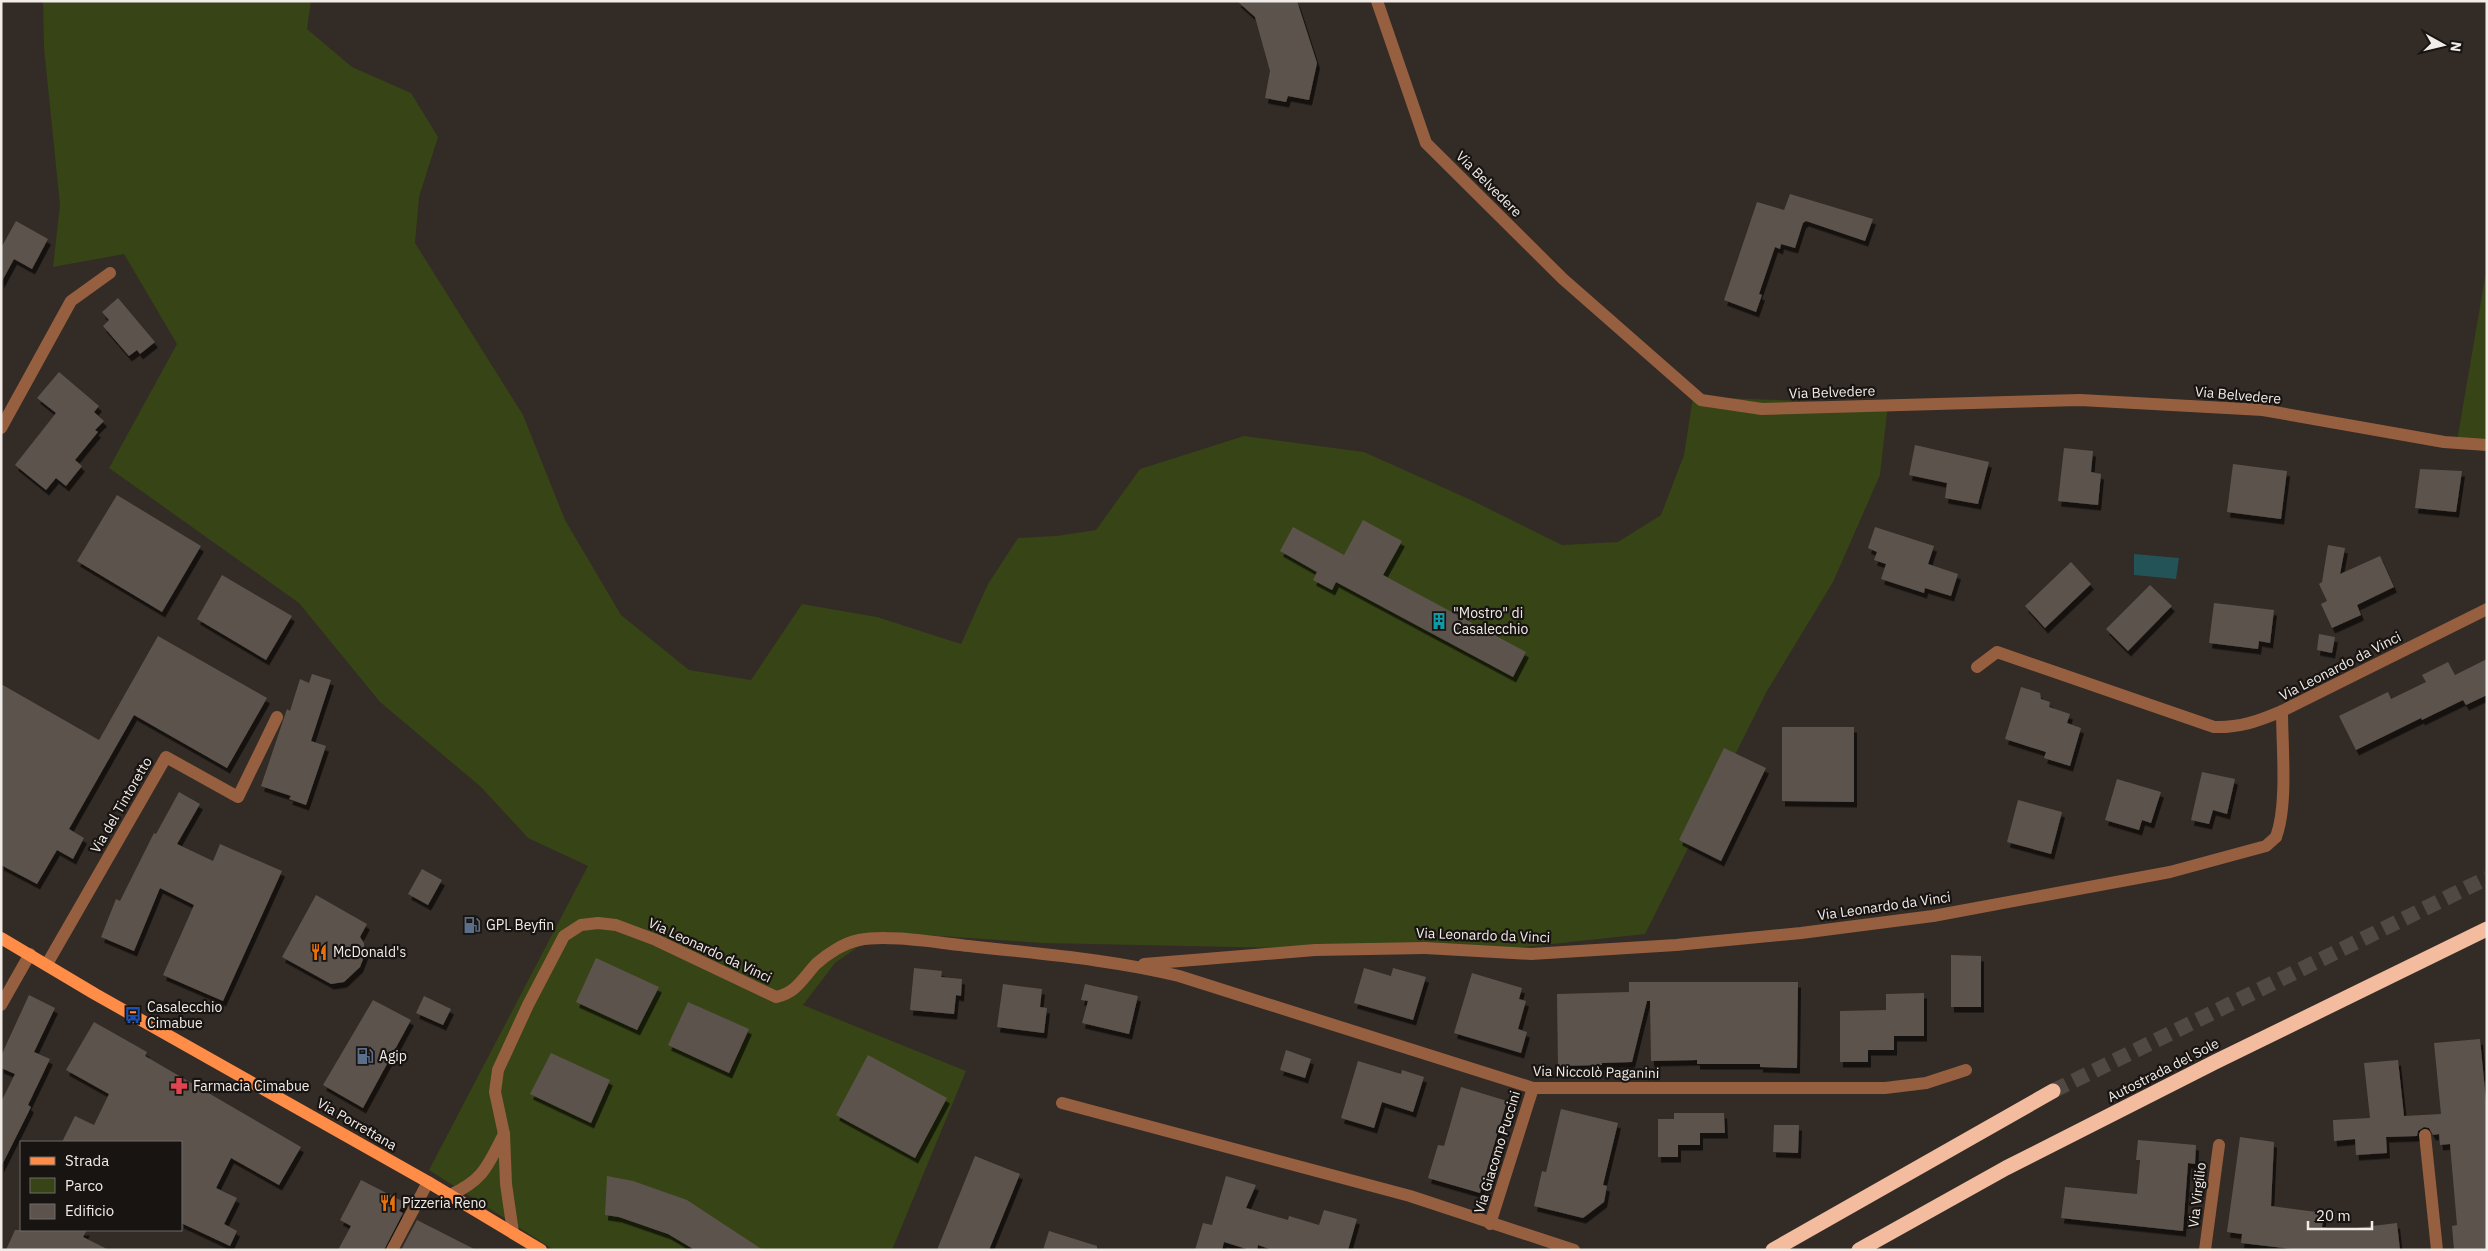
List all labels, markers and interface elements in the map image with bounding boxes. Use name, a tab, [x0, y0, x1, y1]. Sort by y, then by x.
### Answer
north arrow	[2418, 20, 2468, 70]
text: N	[2446, 41, 2465, 53]
street label: Via Belvedere	[1452, 147, 1526, 221]
street label: Via Belvedere	[1789, 381, 1876, 403]
street label: Via Belvedere	[2194, 382, 2282, 408]
place label: "Mostro" di Casalecchio	[1453, 604, 1528, 638]
building icon: "Mostro" di Casalecchio	[1429, 611, 1449, 631]
street label: Via Leonardo da Vinci	[2276, 627, 2404, 705]
street label: Via del Tintoretto	[86, 754, 156, 856]
street label: Via Leonardo da Vinci	[1816, 888, 1952, 924]
street label: Via Leonardo da Vinci	[645, 913, 775, 987]
fuel station icon: GPL Beyfin	[462, 915, 482, 935]
place label: GPL Beyfin	[486, 916, 554, 934]
street label: Via Leonardo da Vinci	[1416, 924, 1550, 946]
restaurant icon: McDonald's	[309, 942, 329, 962]
place label: McDonald's	[333, 943, 406, 961]
place label: Casalecchio Cimabue	[147, 998, 222, 1032]
bus stop icon: Casalecchio Cimabue	[123, 1005, 143, 1025]
street label: Autostrada del Sole	[2104, 1034, 2222, 1106]
fuel station icon: Agip	[355, 1046, 375, 1066]
place label: Agip	[379, 1047, 407, 1065]
street label: Via Niccolò Paganini	[1533, 1062, 1659, 1082]
pharmacy icon: Farmacia Cimabue	[169, 1076, 189, 1096]
place label: Farmacia Cimabue	[193, 1077, 310, 1095]
street label: Via Giacomo Puccini	[1470, 1089, 1524, 1215]
street label: Via Porrettana	[314, 1094, 401, 1154]
legend	[20, 1141, 182, 1231]
text: Strada	[65, 1151, 109, 1170]
street label: Via Virgilio	[2184, 1161, 2210, 1229]
text: Parco	[65, 1176, 103, 1195]
restaurant icon: Pizzeria Reno	[378, 1193, 398, 1213]
place label: Pizzeria Reno	[402, 1194, 486, 1212]
scale bar	[2308, 1198, 2372, 1230]
text: Edificio	[65, 1201, 114, 1220]
text: 20 m	[2316, 1206, 2351, 1225]

